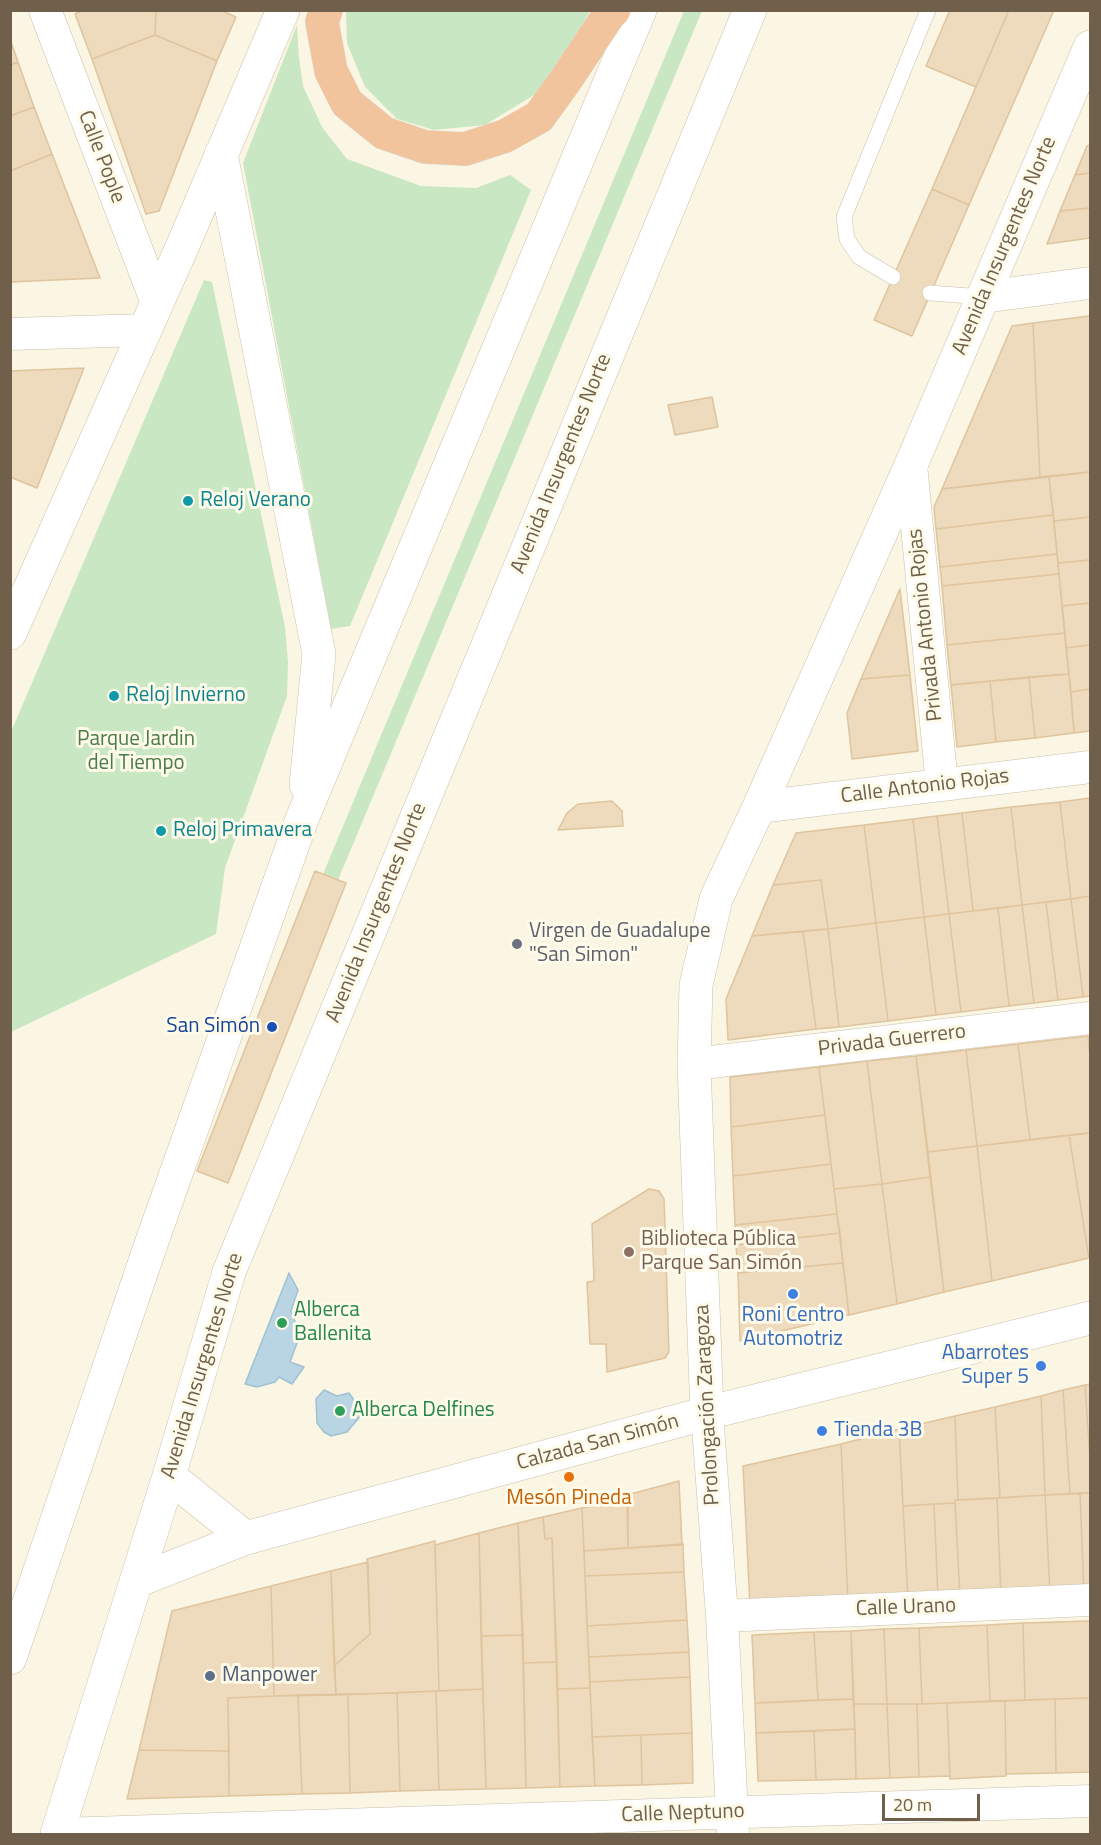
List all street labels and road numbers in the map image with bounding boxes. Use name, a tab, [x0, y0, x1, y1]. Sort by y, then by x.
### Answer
street label: Calle Pople	[72, 107, 130, 207]
street label: Avenida Insurgentes Norte	[948, 133, 1062, 359]
street label: Avenida Insurgentes Norte	[506, 350, 618, 578]
street label: Privada Antonio Rojas	[903, 527, 949, 723]
street label: Calle Antonio Rojas	[839, 764, 1011, 810]
street label: Avenida Insurgentes Norte	[321, 799, 433, 1027]
street label: Privada Guerrero	[817, 1019, 967, 1063]
street label: Avenida Insurgentes Norte	[157, 1250, 249, 1482]
street label: Prolongación Zaragoza	[690, 1304, 726, 1506]
street label: Calzada San Simón	[514, 1409, 682, 1477]
street label: Calle Urano	[855, 1594, 957, 1622]
street label: Calle Neptuno	[621, 1799, 745, 1829]

